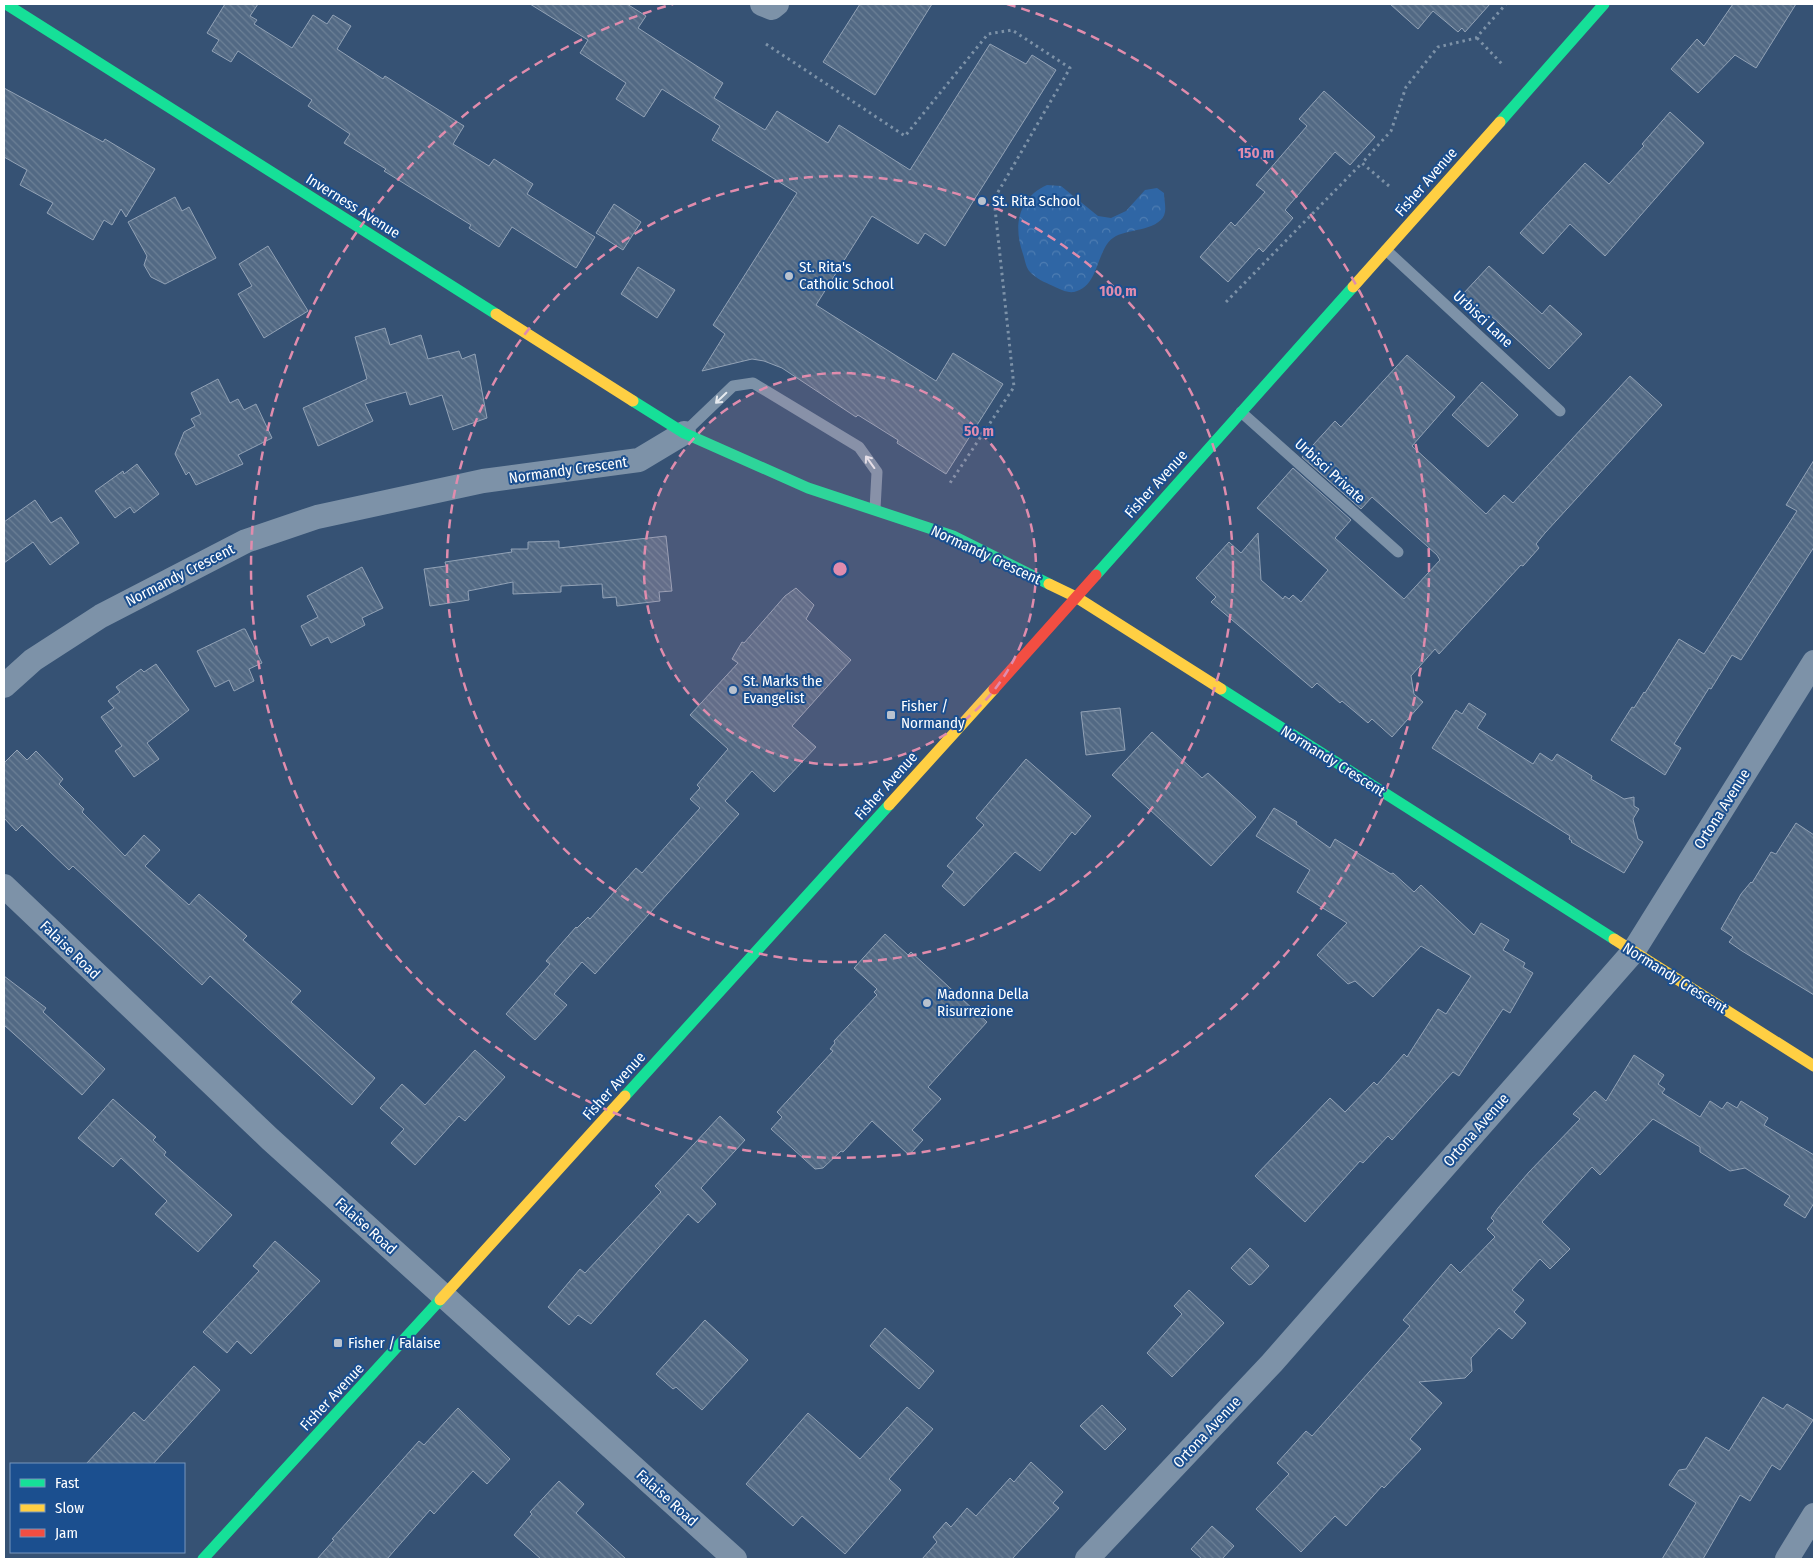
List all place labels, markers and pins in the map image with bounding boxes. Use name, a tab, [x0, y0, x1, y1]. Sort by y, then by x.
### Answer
place label: St. Rita School	[992, 192, 1080, 210]
marker: St. Rita School	[976, 195, 988, 207]
place label: St. Rita's Catholic School	[799, 258, 894, 293]
marker: St. Rita's Catholic School	[783, 270, 795, 282]
centre of rings	[831, 560, 849, 578]
place label: St. Marks the Evangelist	[743, 672, 822, 707]
marker: St. Marks the Evangelist	[727, 684, 739, 696]
place label: Fisher / Normandy	[901, 697, 965, 732]
marker: Fisher / Normandy	[885, 709, 897, 721]
place label: Madonna Della Risurrezione	[937, 985, 1029, 1020]
marker: Madonna Della Risurrezione	[921, 997, 933, 1009]
place label: Fisher / Falaise	[348, 1334, 441, 1352]
marker: Fisher / Falaise	[332, 1337, 344, 1349]

